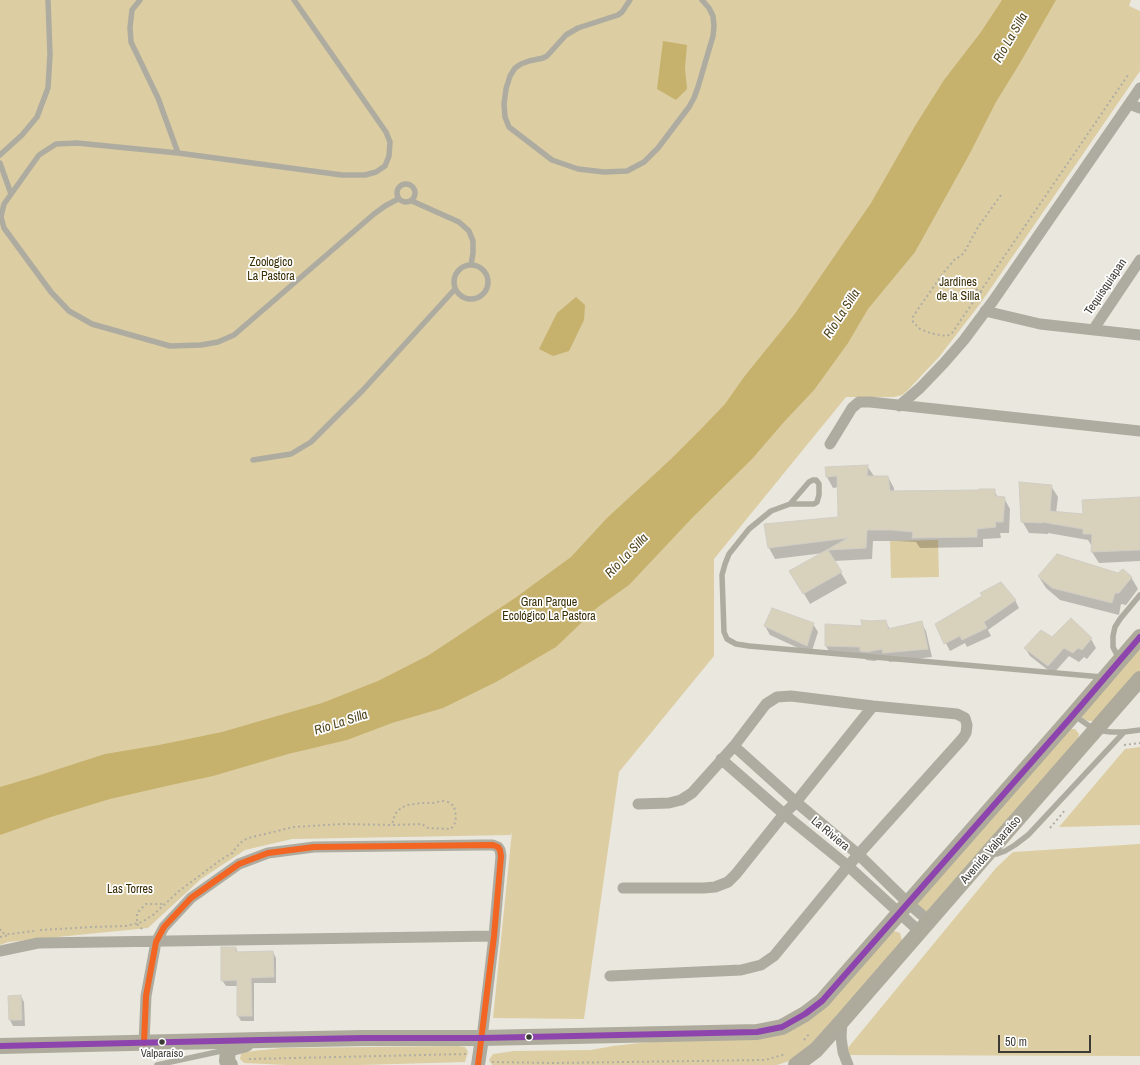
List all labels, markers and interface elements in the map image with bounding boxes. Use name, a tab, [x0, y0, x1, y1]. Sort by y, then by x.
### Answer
water label: Río La Silla	[990, 10, 1032, 66]
park label: Zoologico La Pastora	[247, 256, 295, 284]
street label: Tequisquiapan	[1082, 256, 1130, 318]
park label: Jardines de la Silla	[936, 276, 980, 304]
water label: Río La Silla	[820, 287, 864, 341]
water label: Río La Silla	[602, 531, 652, 581]
park label: Gran Parque Ecológico La Pastora	[502, 596, 596, 624]
water label: Río La Silla	[312, 707, 370, 739]
street label: Avenida Valparaíso	[958, 813, 1024, 887]
street label: La Riviera	[808, 814, 852, 854]
park label: Las Torres	[107, 883, 153, 897]
scale bar	[1000, 1027, 1093, 1053]
unlabelled marker	[524, 1032, 534, 1042]
text: 50 m	[1005, 1034, 1027, 1050]
marker: Valparaíso	[157, 1037, 167, 1047]
place label: Valparaíso	[141, 1047, 183, 1061]

